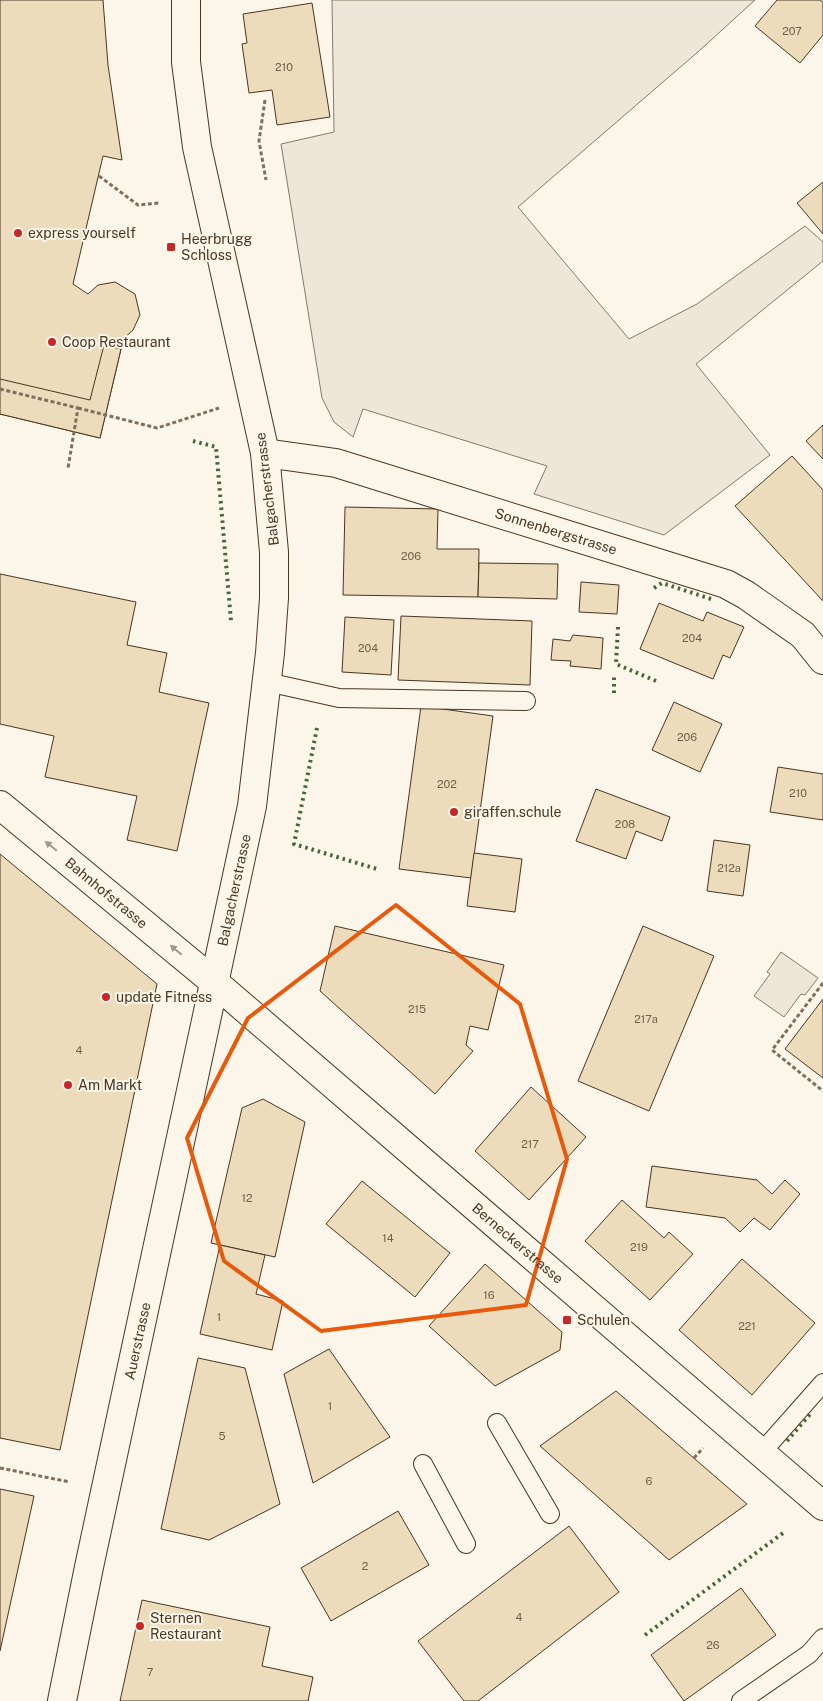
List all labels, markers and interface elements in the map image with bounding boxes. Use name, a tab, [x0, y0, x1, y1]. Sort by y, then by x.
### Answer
house number: 207	[782, 25, 802, 37]
house number: 210	[275, 61, 293, 73]
place label: express yourself	[28, 225, 136, 241]
marker: express yourself	[12, 227, 24, 239]
place label: Heerbrugg Schloss	[181, 231, 252, 263]
marker: Heerbrugg Schloss	[165, 241, 177, 253]
place label: Coop Restaurant	[62, 334, 171, 350]
marker: Coop Restaurant	[46, 336, 58, 348]
street label: Balgacherstrasse	[252, 431, 282, 547]
street label: Sonnenbergstrasse	[493, 505, 619, 558]
house number: 206	[401, 550, 421, 562]
house number: 204	[682, 632, 702, 644]
house number: 204	[358, 642, 378, 654]
house number: 206	[677, 731, 697, 743]
house number: 202	[437, 778, 457, 790]
house number: 210	[789, 787, 807, 799]
place label: giraffen.schule	[464, 804, 562, 820]
marker: giraffen.schule	[448, 806, 460, 818]
house number: 208	[615, 818, 635, 830]
street label: Balgacherstrasse	[214, 832, 254, 948]
one-way arrow	[44, 841, 57, 852]
street label: Bahnhofstrasse	[62, 854, 151, 932]
house number: 212a	[717, 862, 741, 874]
one-way arrow	[169, 944, 182, 955]
place label: update Fitness	[116, 989, 212, 1005]
marker: update Fitness	[100, 991, 112, 1003]
house number: 215	[408, 1003, 426, 1015]
house number: 217a	[634, 1013, 658, 1025]
house number: 4	[76, 1044, 83, 1056]
place label: Am Markt	[78, 1077, 142, 1093]
marker: Am Markt	[62, 1079, 74, 1091]
house number: 217	[521, 1138, 539, 1150]
house number: 12	[241, 1192, 253, 1204]
street label: Berneckerstrasse	[469, 1200, 566, 1287]
house number: 14	[382, 1232, 394, 1244]
house number: 219	[630, 1241, 648, 1253]
house number: 16	[483, 1289, 495, 1301]
street label: Auerstrasse	[121, 1301, 154, 1381]
house number: 1	[217, 1311, 221, 1323]
place label: Schulen	[577, 1312, 630, 1328]
marker: Schulen	[561, 1314, 573, 1326]
house number: 221	[738, 1320, 756, 1332]
house number: 1	[328, 1400, 332, 1412]
house number: 5	[218, 1430, 226, 1442]
house number: 6	[646, 1475, 653, 1487]
house number: 2	[362, 1560, 369, 1572]
place label: Sternen Restaurant	[150, 1610, 222, 1642]
house number: 4	[516, 1611, 523, 1623]
marker: Sternen Restaurant	[134, 1620, 146, 1632]
house number: 26	[706, 1639, 720, 1651]
house number: 7	[147, 1666, 154, 1678]

